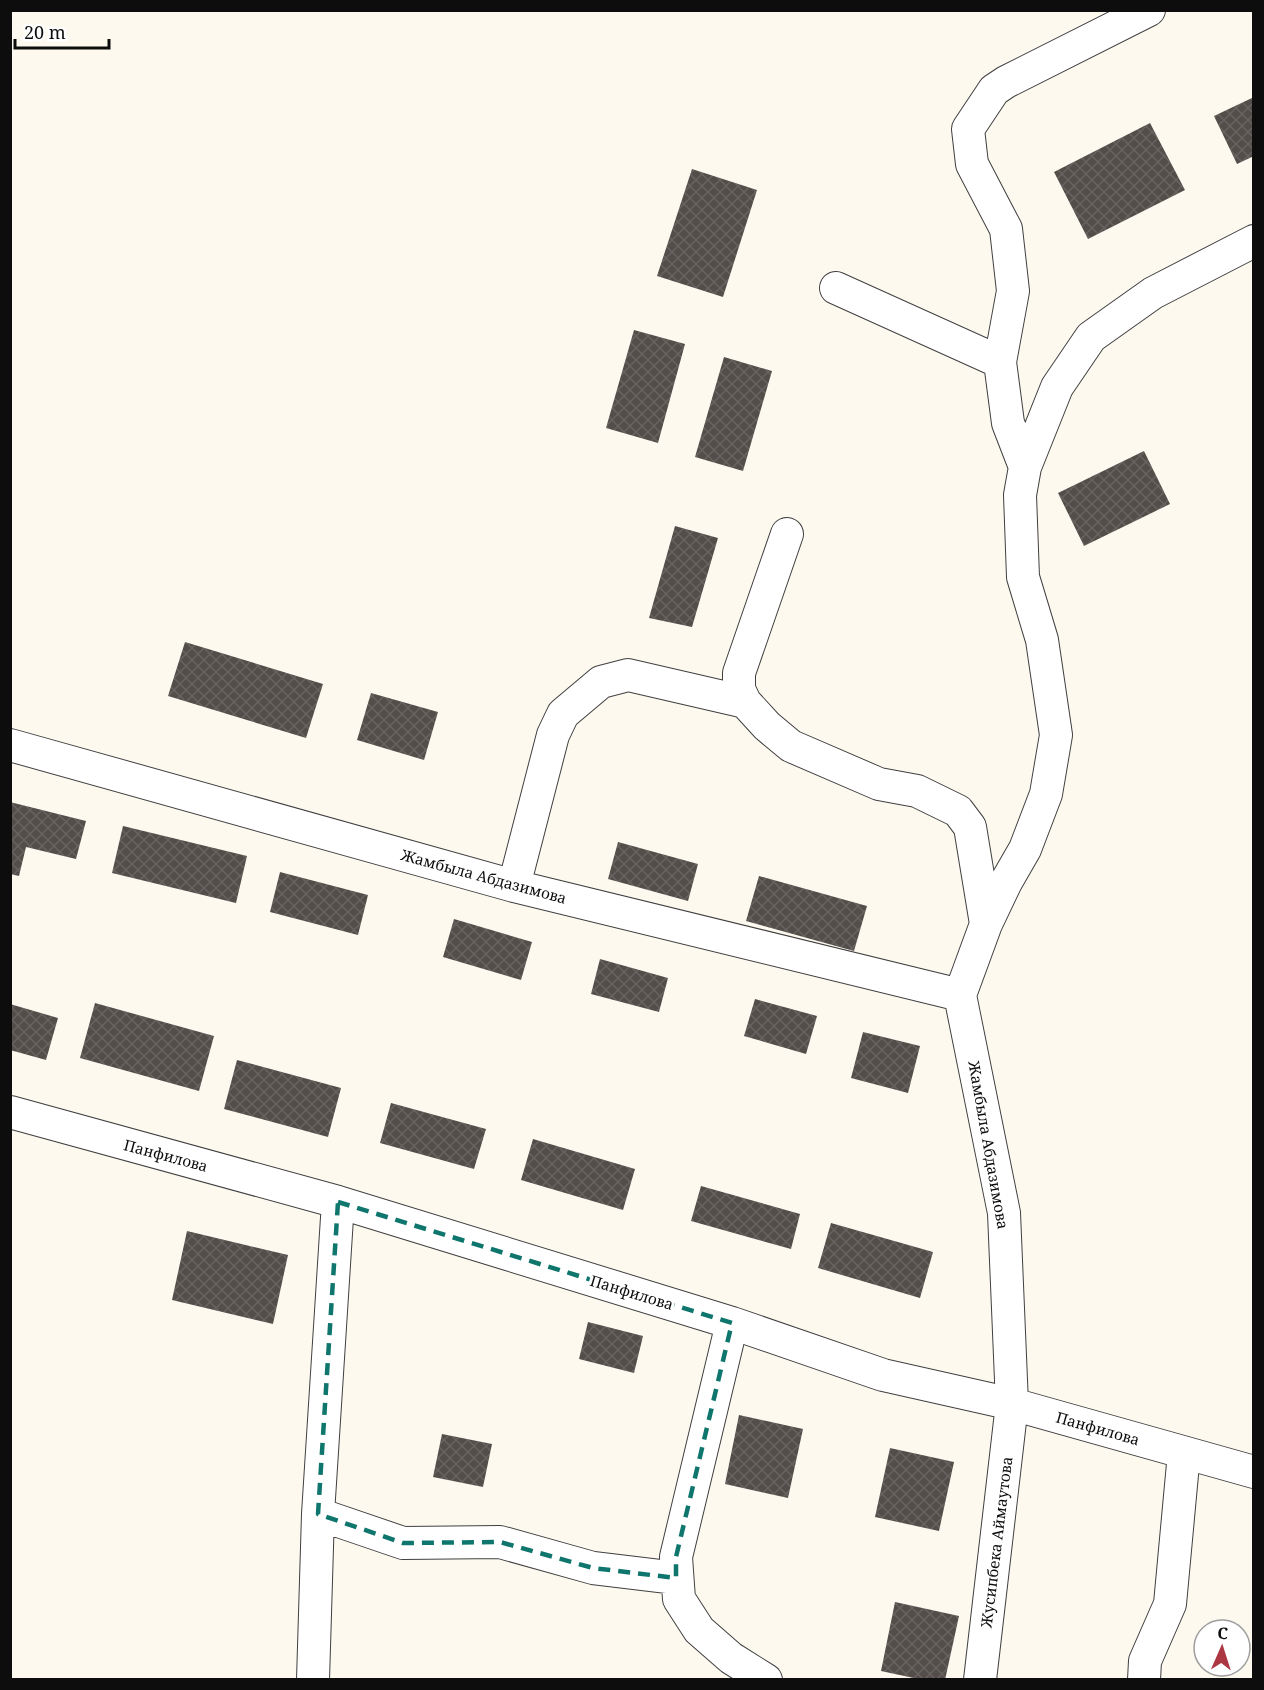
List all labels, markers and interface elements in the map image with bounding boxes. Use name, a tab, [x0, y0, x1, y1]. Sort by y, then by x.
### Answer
scale bar	[15, 12, 110, 50]
text: 20 m	[24, 20, 66, 44]
street label: Жамбыла Абдазимова	[398, 844, 569, 908]
street label: Жамбыла Абдазимова	[964, 1058, 1014, 1231]
street label: Панфилова	[122, 1134, 210, 1176]
street label: Панфилова	[588, 1270, 676, 1314]
street label: Панфилова	[1054, 1407, 1142, 1449]
street label: Жусипбека Аймаутова	[975, 1455, 1016, 1630]
north arrow	[1192, 1618, 1252, 1678]
text: С	[1217, 1622, 1229, 1644]

